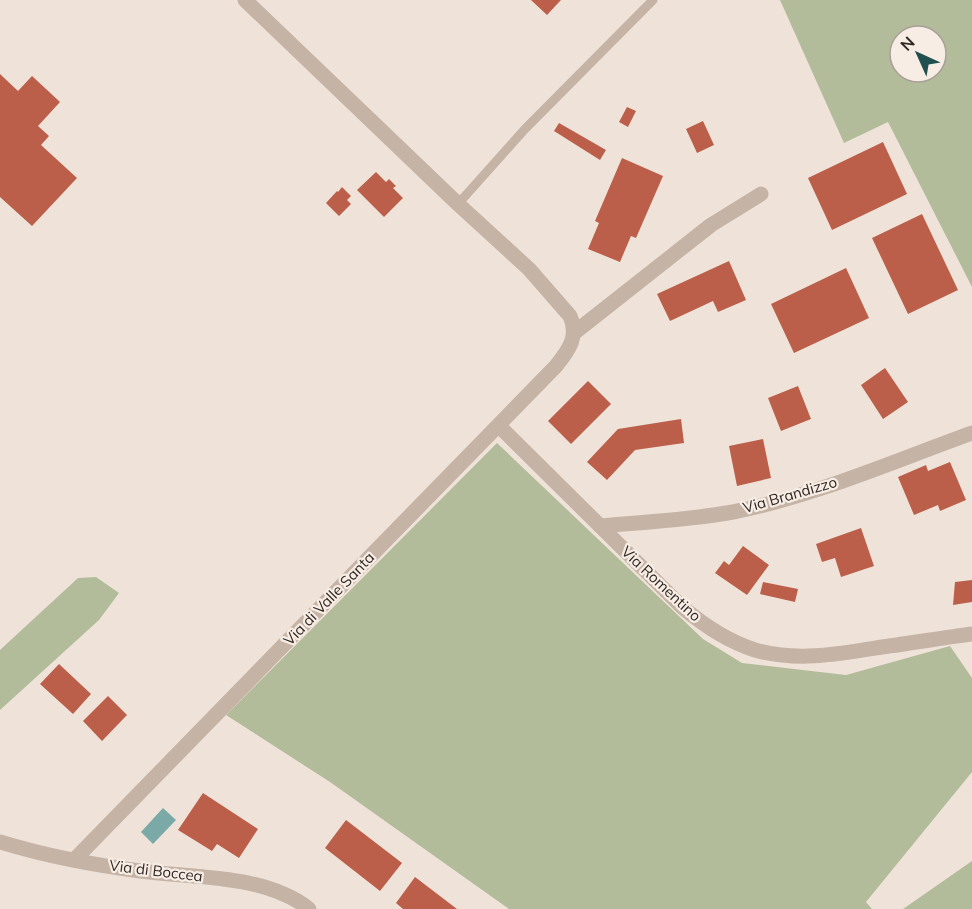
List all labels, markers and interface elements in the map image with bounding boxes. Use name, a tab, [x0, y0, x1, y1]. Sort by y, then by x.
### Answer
north arrow	[888, 24, 948, 84]
text: N	[896, 32, 919, 55]
street label: Via Brandizzo	[741, 472, 839, 517]
street label: Via Romentino	[618, 542, 705, 625]
street label: Via di Valle Santa	[279, 548, 378, 649]
street label: Via di Boccea	[108, 855, 204, 886]

